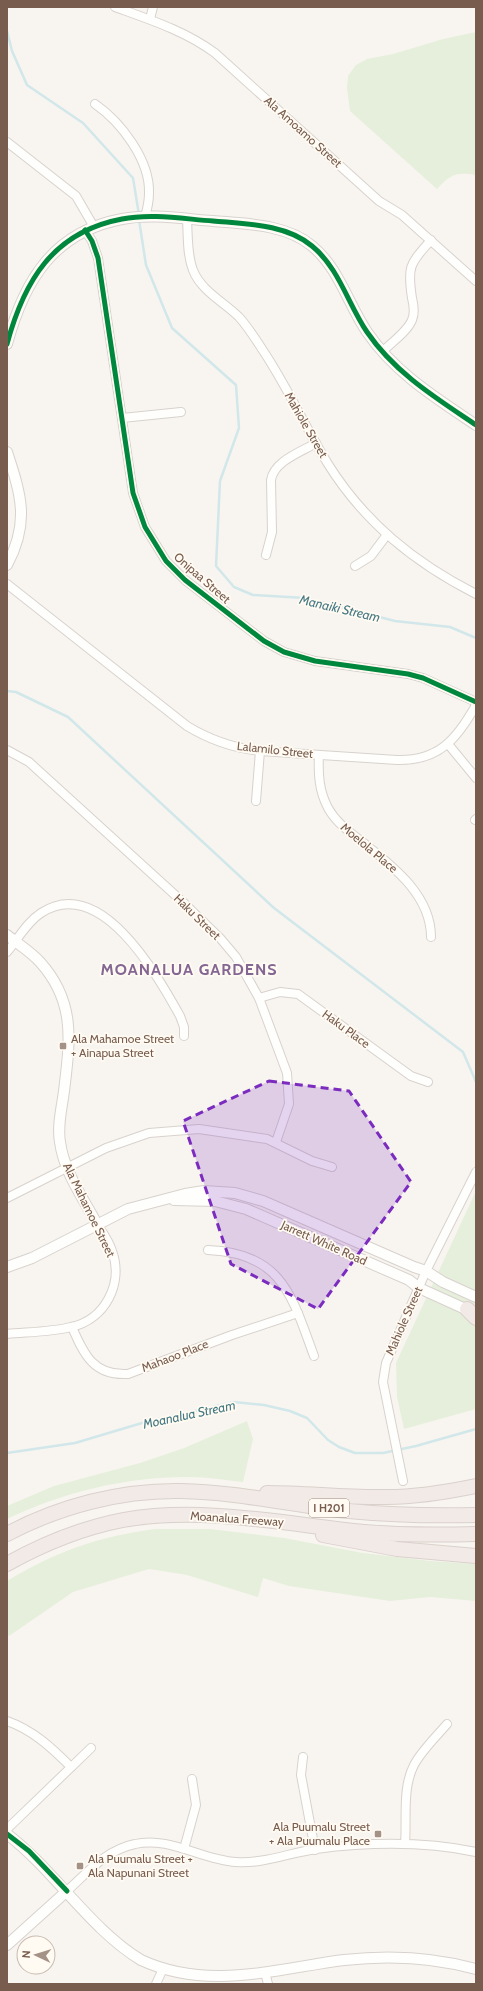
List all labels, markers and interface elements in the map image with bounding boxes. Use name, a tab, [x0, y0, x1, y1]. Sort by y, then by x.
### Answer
street label: Ala Amoamo Street	[261, 93, 345, 171]
street label: Mahiole Street	[282, 389, 331, 460]
street label: Onipaa Street	[171, 549, 234, 606]
water label: Manaiki Stream	[297, 591, 382, 625]
street label: Lalamilo Street	[236, 738, 314, 761]
street label: Moelola Place	[338, 819, 401, 876]
street label: Haku Street	[171, 891, 224, 943]
district label: MOANALUA GARDENS	[100, 960, 278, 979]
street label: Haku Place	[319, 1006, 373, 1051]
place label: Ala Mahamoe Street + Ainapua Street	[71, 1031, 174, 1060]
marker: Ala Mahamoe Street + Ainapua Street	[58, 1041, 68, 1051]
street label: Ala Mahamoe Street	[60, 1160, 119, 1259]
street label: Jarrett White Road	[278, 1217, 369, 1268]
street label: Mahiole Street	[382, 1284, 425, 1357]
street label: Mahaoo Place	[139, 1336, 210, 1375]
water label: Moanalua Stream	[140, 1396, 237, 1432]
road number: I H201	[309, 1499, 349, 1517]
street label: Moanalua Freeway	[190, 1508, 284, 1529]
place label: Ala Puumalu Street + Ala Puumalu Place	[269, 1819, 370, 1848]
marker: Ala Puumalu Street + Ala Puumalu Place	[373, 1829, 383, 1839]
place label: Ala Puumalu Street + Ala Napunani Street	[88, 1851, 193, 1880]
marker: Ala Puumalu Street + Ala Napunani Street	[75, 1861, 85, 1871]
north arrow	[16, 1935, 56, 1975]
text: N	[19, 1950, 33, 1959]

